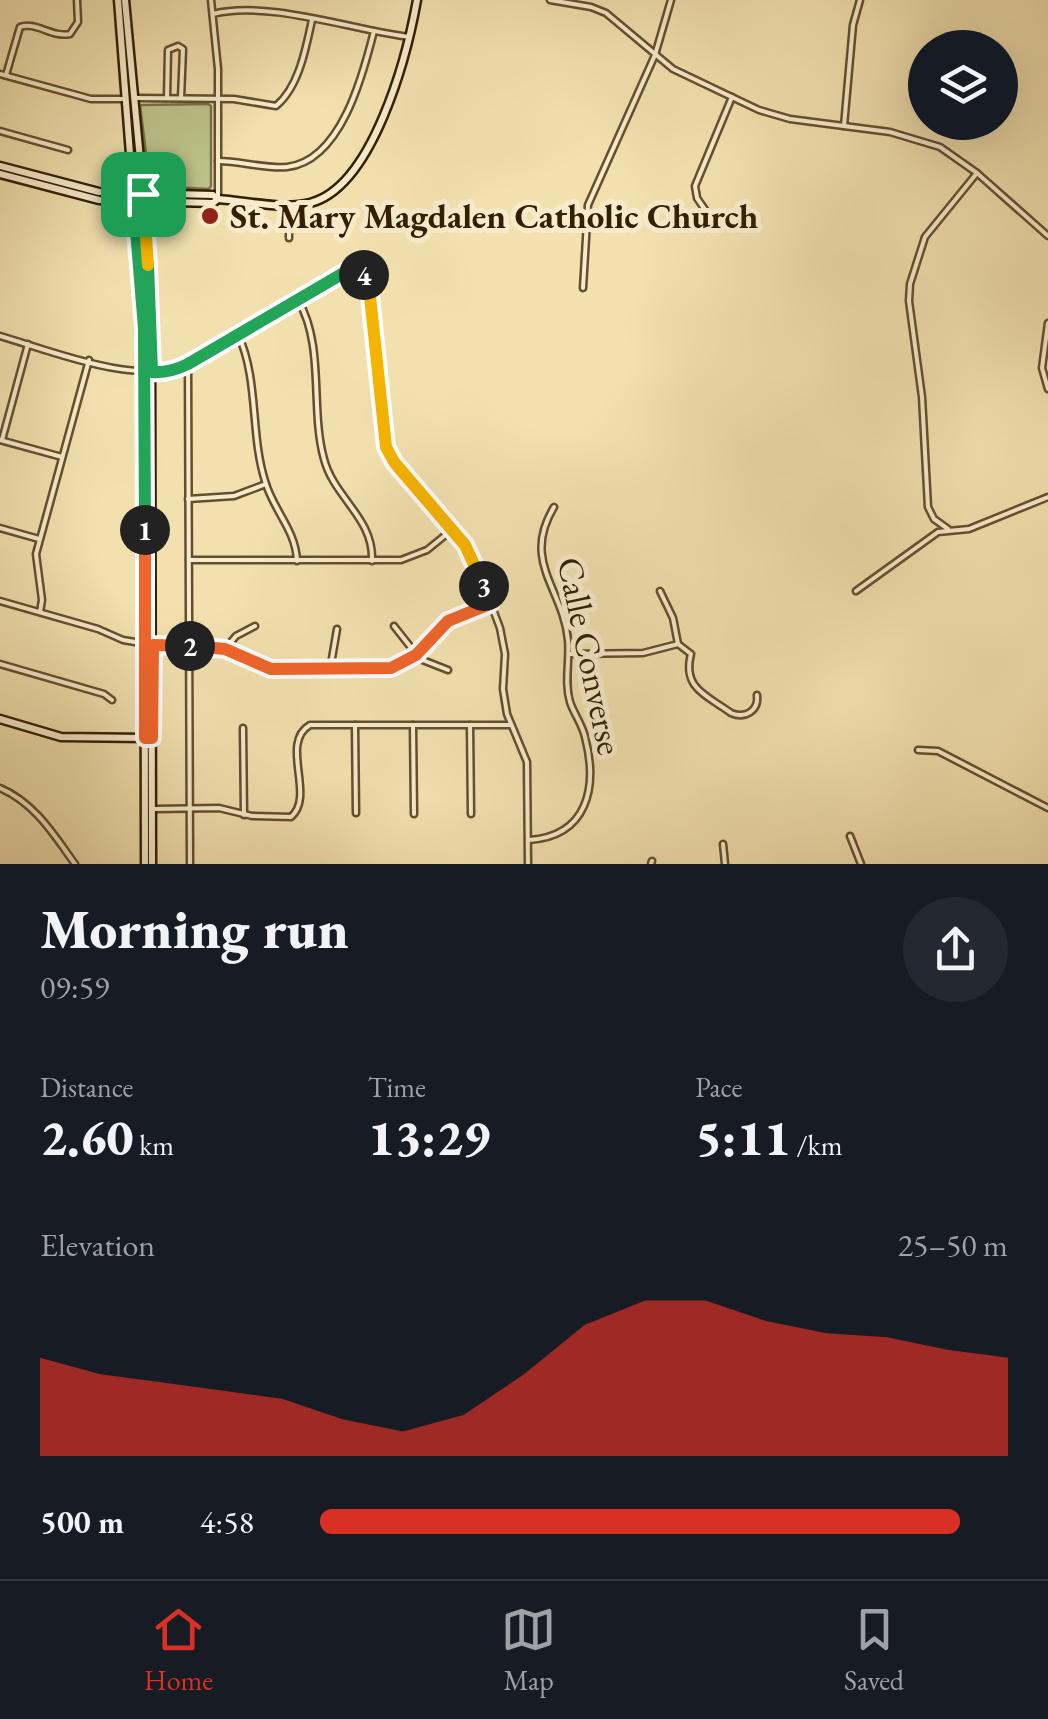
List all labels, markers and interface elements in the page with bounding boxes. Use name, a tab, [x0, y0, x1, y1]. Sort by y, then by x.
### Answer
map controls	[908, 30, 1018, 140]
button: layers	[908, 30, 1018, 140]
pin	[101, 152, 186, 237]
icon: arrive	[116, 167, 171, 222]
place label: St. Mary Magdalen Catholic Church	[230, 193, 758, 238]
marker: St. Mary Magdalen Catholic Church	[199, 205, 221, 227]
pin: 4	[339, 250, 389, 300]
text: 4	[357, 257, 371, 293]
pin: 1	[120, 505, 170, 555]
text: 1	[138, 512, 152, 548]
street label: Calle Converse	[548, 553, 633, 759]
pin: 3	[459, 561, 509, 611]
text: 3	[477, 568, 491, 604]
pin: 2	[165, 621, 215, 671]
text: 2	[183, 628, 197, 664]
text: Morning run	[40, 893, 349, 964]
button: share	[903, 897, 1008, 1002]
text: 09:59	[40, 966, 109, 1008]
text: Distance	[40, 1069, 134, 1105]
text: Time	[368, 1069, 426, 1105]
text: Pace	[695, 1069, 742, 1105]
text: 2.60	[40, 1105, 134, 1170]
text: 13:29	[368, 1105, 490, 1170]
text: 5:11	[695, 1105, 791, 1170]
text: km	[134, 1127, 174, 1163]
text: /km	[791, 1127, 842, 1163]
text: Elevation	[40, 1224, 155, 1266]
text: 25–50 m	[898, 1224, 1008, 1266]
text: 500 m	[40, 1501, 124, 1543]
text: 4:58	[200, 1501, 254, 1543]
tab: Home	[144, 1602, 213, 1698]
tab: Map	[501, 1602, 556, 1698]
tab: Saved	[844, 1602, 904, 1698]

